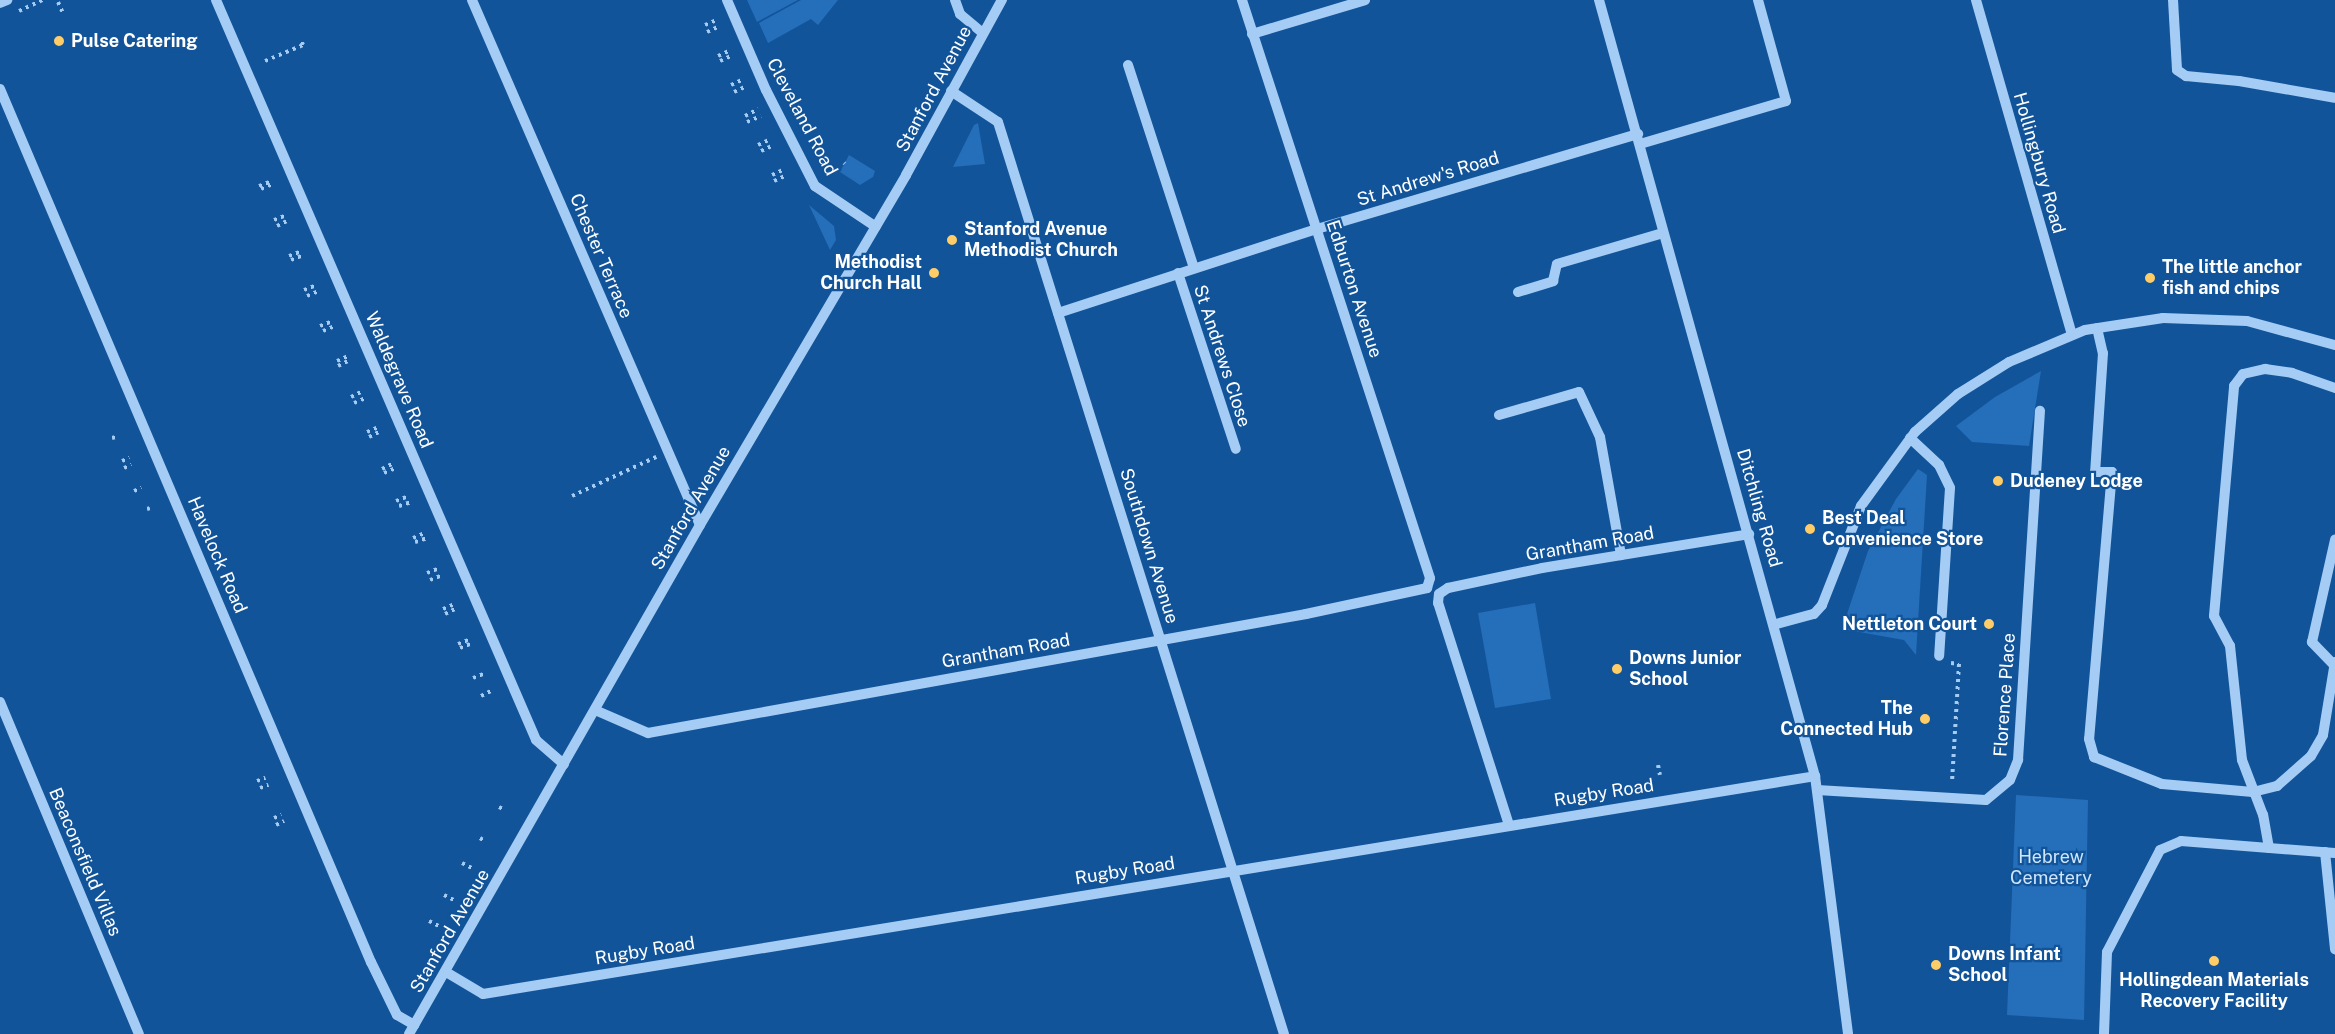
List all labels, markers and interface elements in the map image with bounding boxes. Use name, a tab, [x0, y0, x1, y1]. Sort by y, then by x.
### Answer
street label: Stanford Avenue	[892, 22, 976, 156]
place label: Pulse Catering	[71, 30, 198, 52]
marker: Pulse Catering	[52, 34, 66, 48]
street label: Cleveland Road	[762, 55, 842, 179]
street label: Hollingbury Road	[2009, 90, 2069, 236]
street label: St Andrew's Road	[1354, 147, 1502, 211]
street label: Chester Terrace	[565, 190, 637, 322]
street label: Edburton Avenue	[1322, 217, 1386, 361]
place label: Stanford Avenue Methodist Church	[964, 219, 1118, 262]
marker: Stanford Avenue Methodist Church	[945, 233, 959, 247]
place label: Methodist Church Hall	[820, 252, 922, 294]
place label: The little anchor fish and chips	[2162, 257, 2302, 300]
marker: Methodist Church Hall	[927, 266, 941, 280]
marker: The little anchor fish and chips	[2143, 271, 2157, 285]
street label: St Andrews Close	[1189, 282, 1255, 430]
street label: Waldegrave Road	[361, 309, 437, 451]
street label: Stanford Avenue	[647, 442, 735, 574]
street label: Ditchling Road	[1732, 446, 1786, 570]
street label: Southdown Avenue	[1115, 466, 1183, 626]
place label: Dudeney Lodge	[2010, 470, 2143, 492]
marker: Dudeney Lodge	[1991, 474, 2005, 488]
street label: Havelock Road	[183, 494, 251, 616]
place label: Best Deal Convenience Store	[1822, 508, 1983, 550]
street label: Grantham Road	[1524, 522, 1656, 566]
marker: Best Deal Convenience Store	[1803, 522, 1817, 536]
place label: Nettleton Court	[1842, 613, 1977, 635]
marker: Nettleton Court	[1982, 617, 1996, 631]
street label: Grantham Road	[940, 629, 1072, 673]
street label: Florence Place	[1990, 632, 2020, 758]
place label: Downs Junior School	[1629, 648, 1742, 690]
marker: Downs Junior School	[1610, 662, 1624, 676]
place label: The Connected Hub	[1780, 698, 1913, 740]
marker: The Connected Hub	[1918, 712, 1932, 726]
street label: Rugby Road	[1552, 774, 1656, 812]
street label: Beaconsfield Villas	[44, 784, 126, 940]
park label: Hebrew Cemetery	[2010, 847, 2092, 890]
street label: Rugby Road	[1073, 852, 1177, 890]
street label: Stanford Avenue	[406, 865, 494, 997]
street label: Rugby Road	[593, 932, 697, 970]
place label: Downs Infant School	[1948, 944, 2061, 986]
marker: Hollingdean Materials Recovery Facility	[2207, 954, 2221, 968]
marker: Downs Infant School	[1929, 958, 1943, 972]
place label: Hollingdean Materials Recovery Facility	[2119, 970, 2309, 1012]

